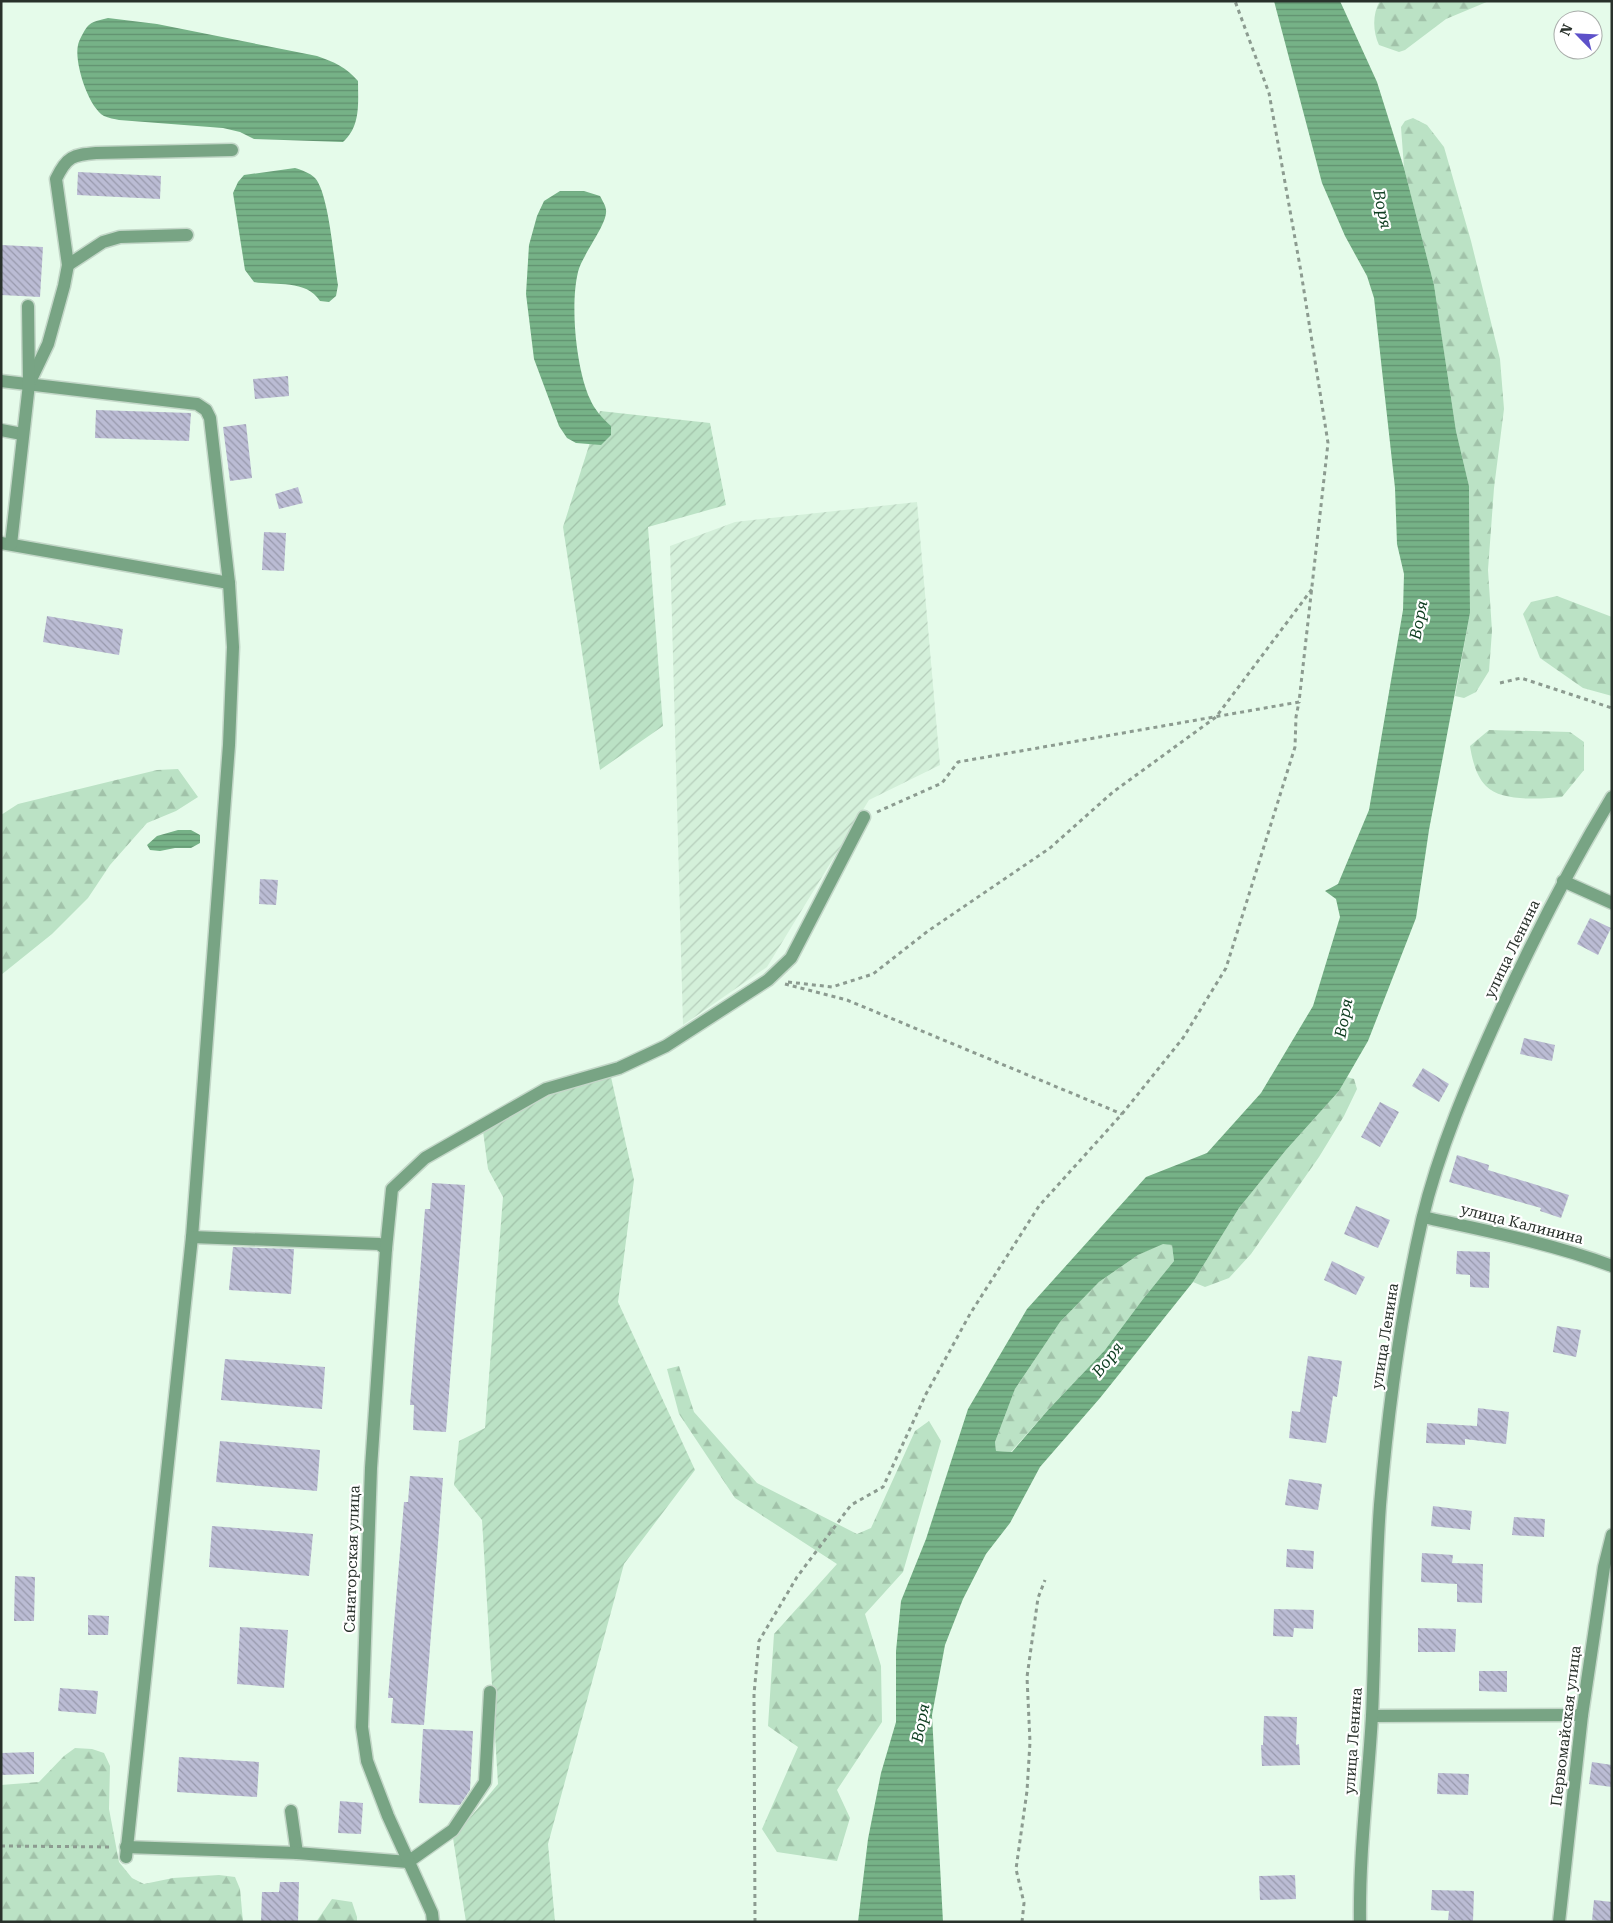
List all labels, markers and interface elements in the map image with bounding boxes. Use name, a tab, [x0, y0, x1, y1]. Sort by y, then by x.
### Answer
north arrow	[1553, 10, 1603, 60]
text: N	[1557, 21, 1576, 38]
water label: Воря	[1369, 187, 1396, 230]
water label: Воря	[1405, 599, 1432, 642]
street label: улица Ленина	[1480, 897, 1544, 1001]
water label: Воря	[1330, 997, 1357, 1040]
street label: улица Калинина	[1459, 1200, 1585, 1248]
street label: улица Ленина	[1368, 1282, 1402, 1390]
water label: Воря	[1087, 1338, 1127, 1381]
street label: Санаторская улица	[340, 1485, 364, 1633]
street label: Первомайская улица	[1547, 1645, 1585, 1807]
street label: улица Ленина	[1340, 1687, 1366, 1795]
water label: Воря	[907, 1702, 934, 1745]

